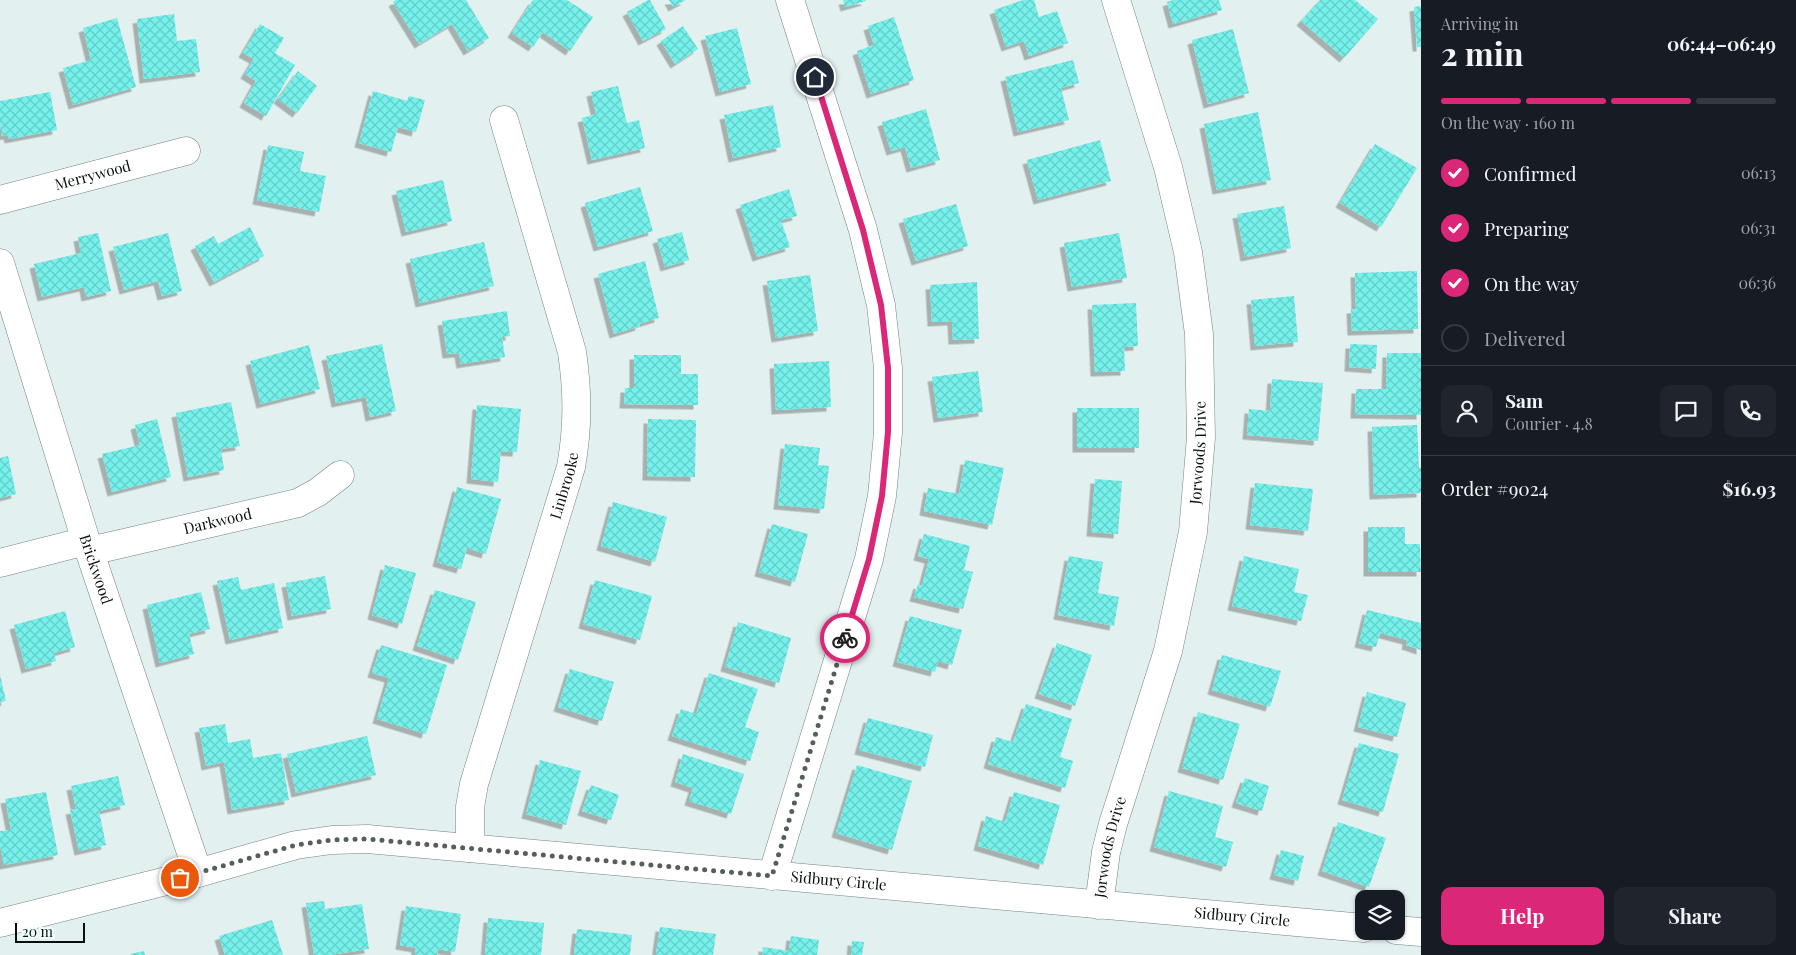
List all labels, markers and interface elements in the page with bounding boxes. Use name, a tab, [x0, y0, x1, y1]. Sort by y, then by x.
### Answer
text: Arriving in	[1441, 13, 1519, 34]
text: 06:44–06:49	[1667, 30, 1776, 56]
text: 2 min	[1441, 31, 1524, 74]
pin	[794, 56, 836, 98]
icon: home	[801, 63, 829, 91]
text: On the way · 160 m	[1441, 112, 1575, 133]
street label: Merrywood	[52, 155, 133, 194]
icon: check	[1441, 159, 1469, 187]
text: Confirmed	[1484, 160, 1577, 186]
text: 06:13	[1741, 162, 1776, 183]
icon: check	[1441, 214, 1469, 242]
text: Preparing	[1484, 215, 1569, 241]
text: 06:31	[1741, 217, 1776, 238]
icon: check	[1441, 269, 1469, 297]
text: On the way	[1484, 270, 1579, 296]
text: 06:36	[1738, 272, 1776, 293]
text: Delivered	[1484, 325, 1566, 351]
button: person	[1441, 385, 1493, 437]
button: chat	[1660, 385, 1712, 437]
button: phone	[1724, 385, 1776, 437]
text: Sam	[1505, 387, 1543, 413]
street label: Jorwoods Drive	[1184, 401, 1210, 506]
text: Courier · 4.8	[1505, 413, 1593, 434]
street label: Linbrooke	[545, 451, 582, 522]
text: Order #9024	[1441, 475, 1548, 501]
text: $16.93	[1722, 475, 1776, 501]
street label: Darkwood	[181, 503, 254, 538]
street label: Brickwood	[76, 532, 118, 607]
courier	[820, 613, 870, 663]
icon: bike	[831, 624, 859, 652]
street label: Jorwoods Drive	[1089, 794, 1130, 900]
pin	[159, 857, 201, 899]
icon: bag	[166, 864, 194, 892]
street label: Sidbury Circle	[790, 866, 888, 894]
button: Help	[1441, 887, 1604, 945]
button: Share	[1614, 887, 1776, 945]
map controls	[1355, 890, 1405, 940]
button: layers	[1355, 890, 1405, 940]
street label: Sidbury Circle	[1193, 902, 1291, 930]
scale bar	[15, 920, 85, 943]
text: 20 m	[22, 922, 53, 941]

